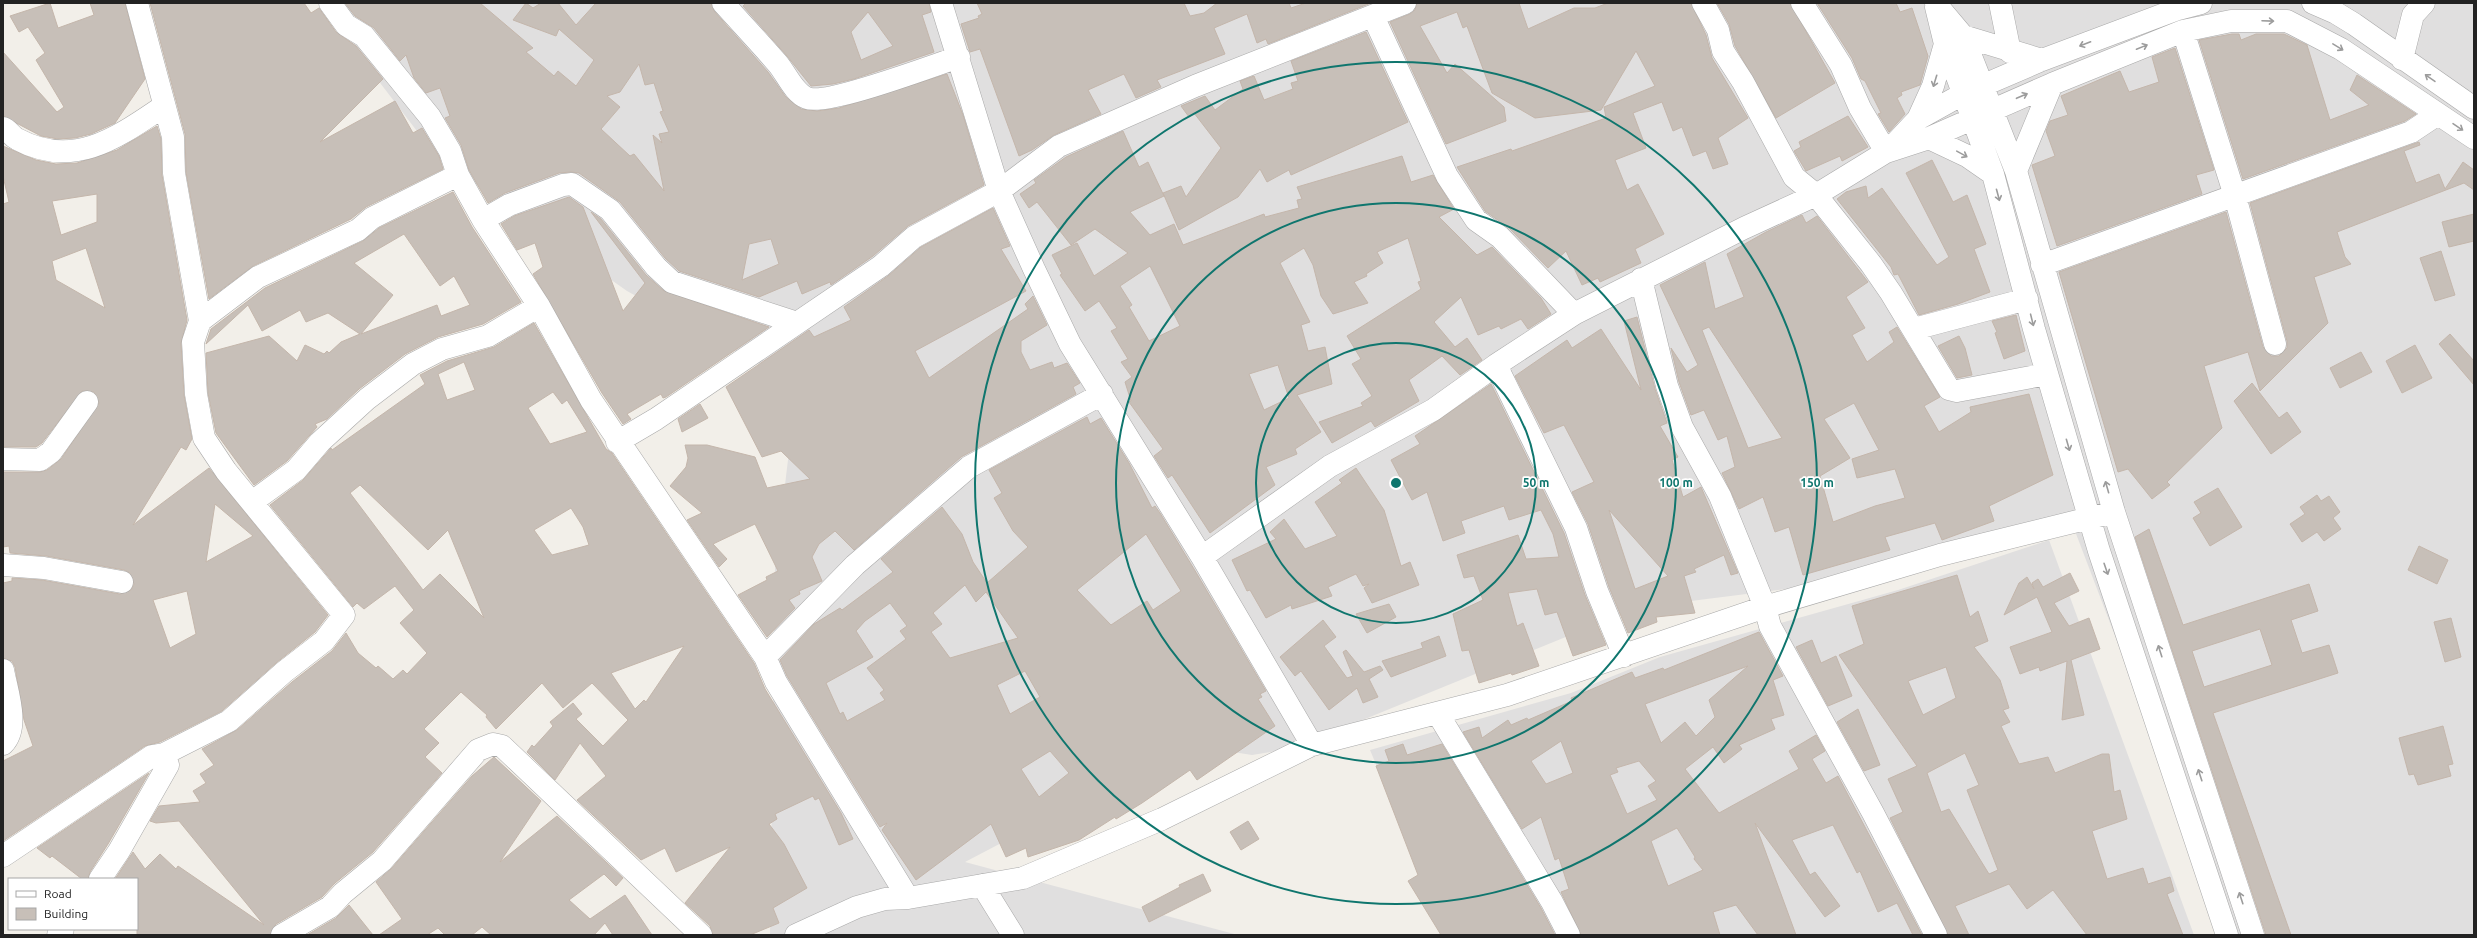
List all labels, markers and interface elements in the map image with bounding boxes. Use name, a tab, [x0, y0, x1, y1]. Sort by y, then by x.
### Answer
one-way arrow	[2261, 17, 2274, 24]
one-way arrow	[2079, 41, 2091, 49]
one-way arrow	[2136, 43, 2148, 51]
one-way arrow	[2332, 43, 2343, 51]
one-way arrow	[2425, 74, 2436, 82]
one-way arrow	[1930, 75, 1938, 87]
one-way arrow	[2016, 92, 2028, 100]
one-way arrow	[2452, 123, 2463, 131]
one-way arrow	[1956, 150, 1968, 158]
one-way arrow	[1995, 188, 2002, 201]
one-way arrow	[2029, 313, 2036, 326]
one-way arrow	[2065, 438, 2072, 451]
centre of rings	[1389, 476, 1403, 490]
text: 50 m	[1523, 476, 1549, 489]
text: 100 m	[1659, 476, 1693, 489]
text: 150 m	[1800, 476, 1834, 489]
one-way arrow	[2103, 481, 2110, 494]
one-way arrow	[2102, 563, 2110, 575]
one-way arrow	[2155, 645, 2163, 657]
one-way arrow	[2196, 768, 2203, 781]
legend	[8, 878, 138, 930]
text: Road	[44, 887, 72, 900]
one-way arrow	[2237, 892, 2244, 905]
text: Building	[44, 907, 88, 920]

